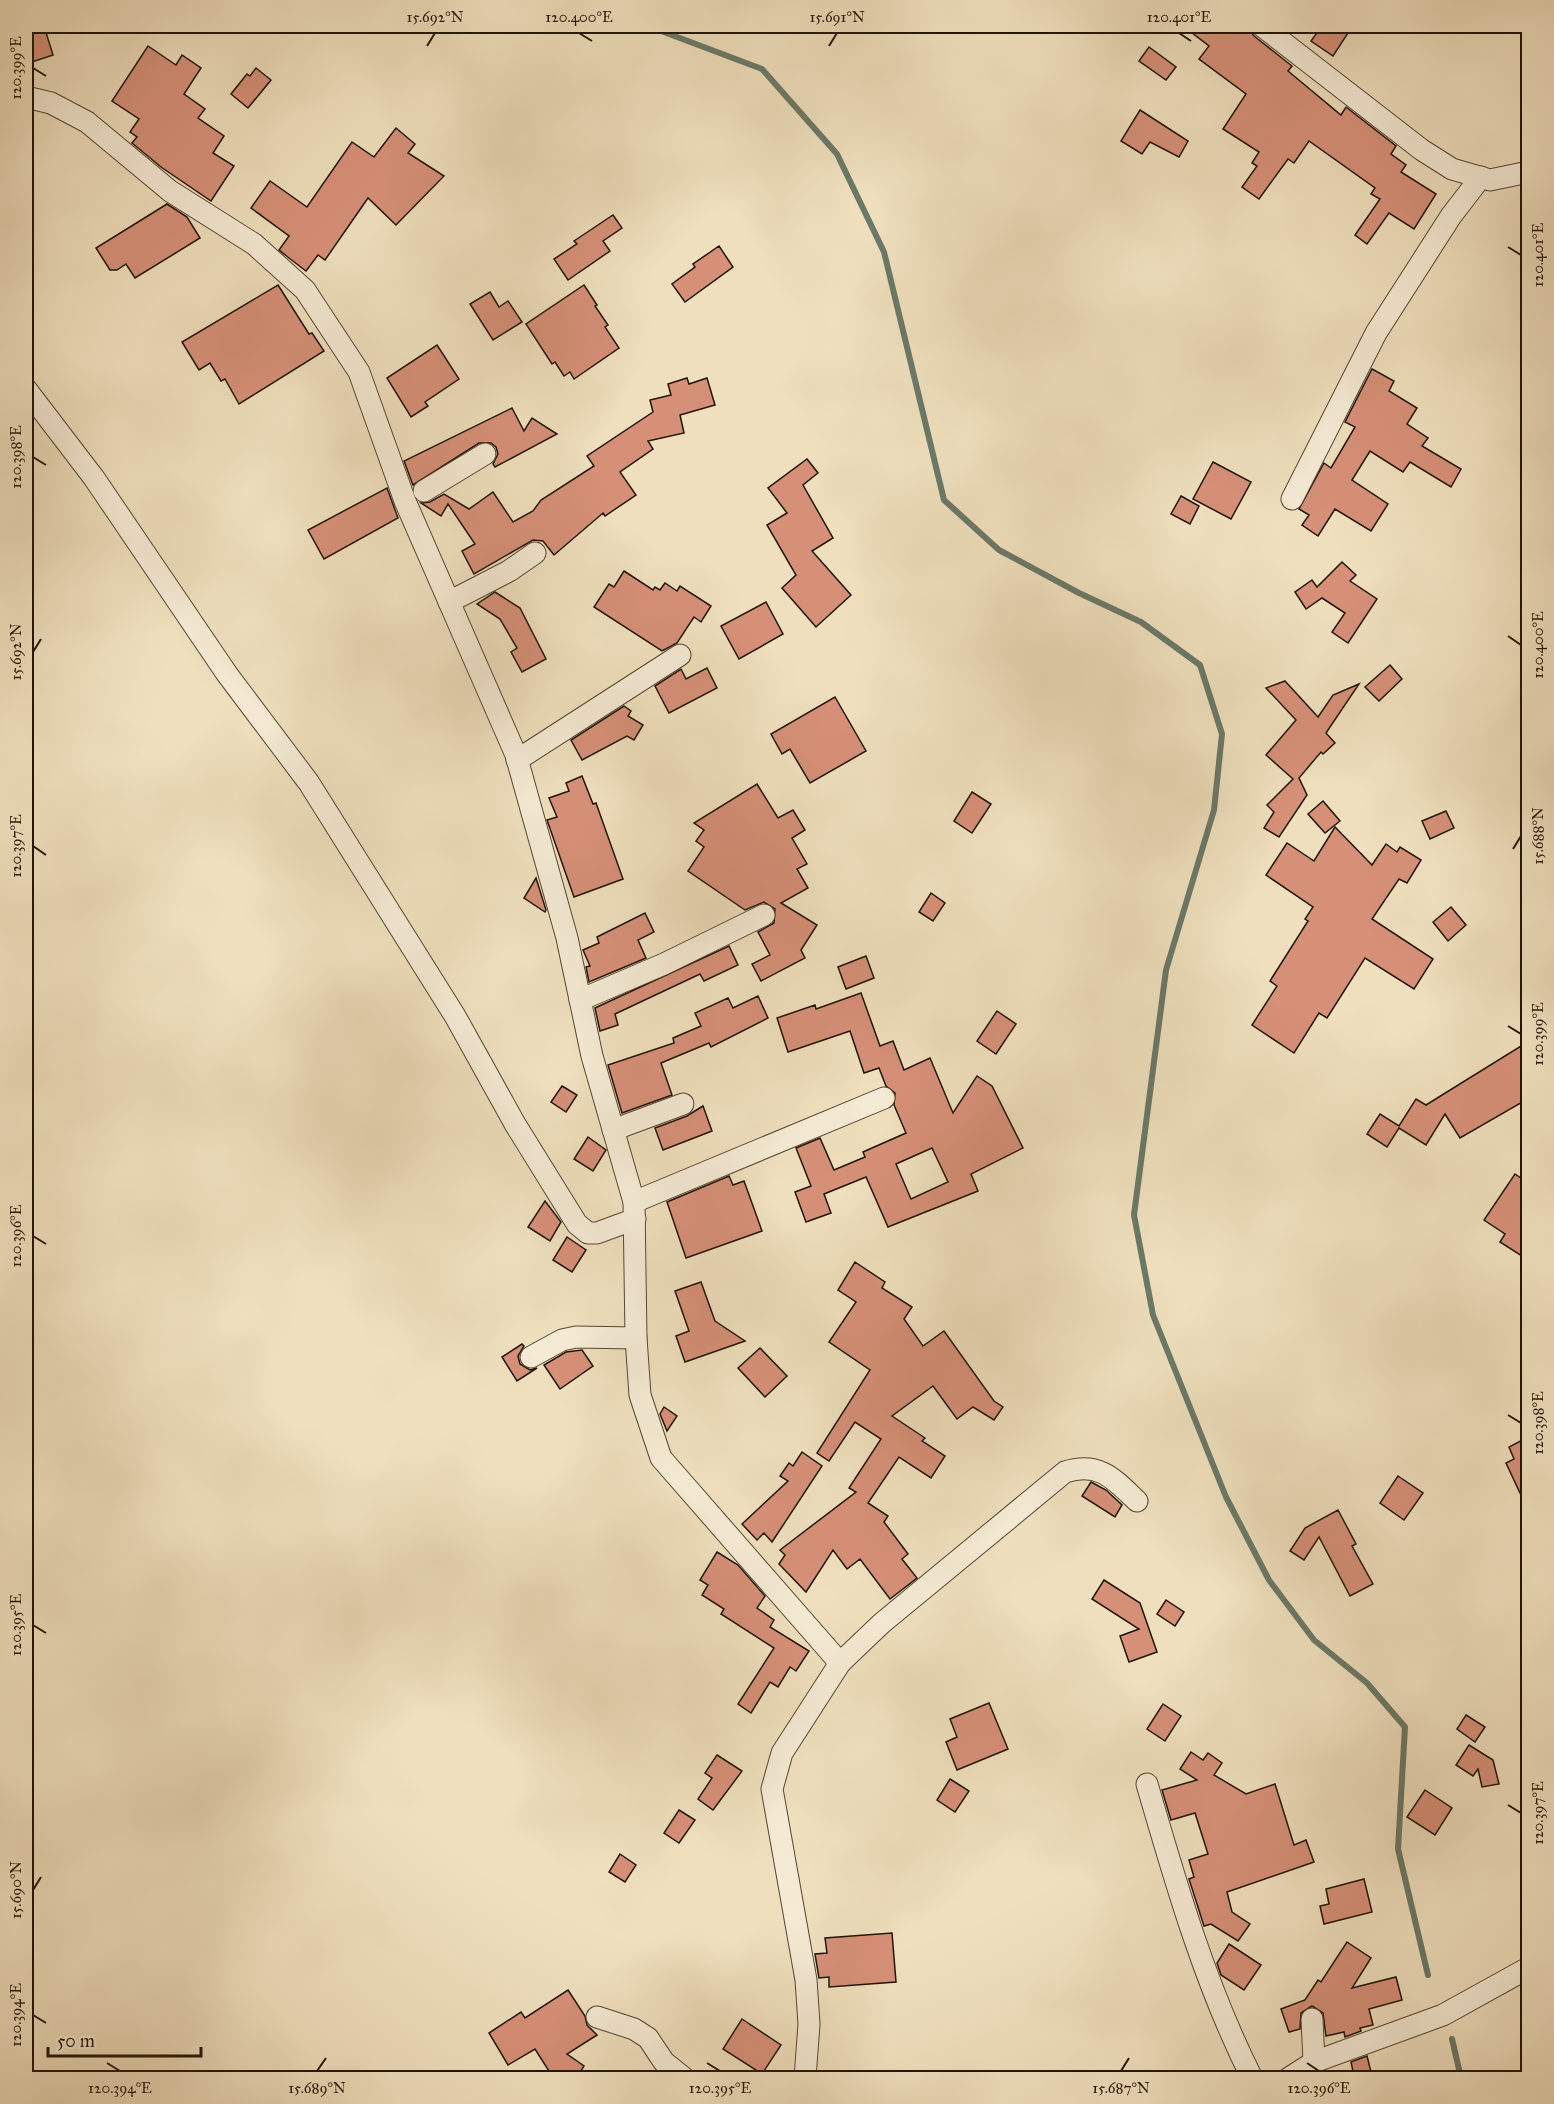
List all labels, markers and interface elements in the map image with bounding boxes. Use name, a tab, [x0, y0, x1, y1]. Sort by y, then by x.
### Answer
text: 15.692°N	[407, 8, 464, 26]
text: 120.400°E	[545, 8, 613, 26]
text: 15.691°N	[809, 8, 865, 26]
text: 120.401°E	[1147, 8, 1211, 26]
text: 120.399°E	[7, 36, 25, 100]
text: 120.401°E	[1529, 223, 1547, 287]
text: 120.398°E	[7, 425, 25, 489]
text: 120.400°E	[1529, 611, 1547, 679]
text: 15.692°N	[7, 623, 25, 680]
text: 15.688°N	[1529, 807, 1547, 865]
text: 120.397°E	[7, 814, 25, 878]
text: 120.399°E	[1529, 1002, 1547, 1066]
text: 120.396°E	[7, 1204, 25, 1268]
text: 120.398°E	[1529, 1391, 1547, 1455]
text: 120.395°E	[7, 1594, 25, 1656]
text: 120.397°E	[1529, 1781, 1547, 1845]
text: 15.690°N	[7, 1861, 25, 1919]
text: 120.394°E	[7, 1983, 25, 2047]
scale bar	[48, 2020, 201, 2058]
text: 50 m	[57, 2030, 95, 2052]
text: 120.394°E	[88, 2079, 152, 2097]
text: 15.689°N	[288, 2079, 346, 2097]
text: 120.395°E	[689, 2079, 751, 2097]
text: 15.687°N	[1092, 2079, 1150, 2097]
text: 120.396°E	[1287, 2079, 1351, 2097]

